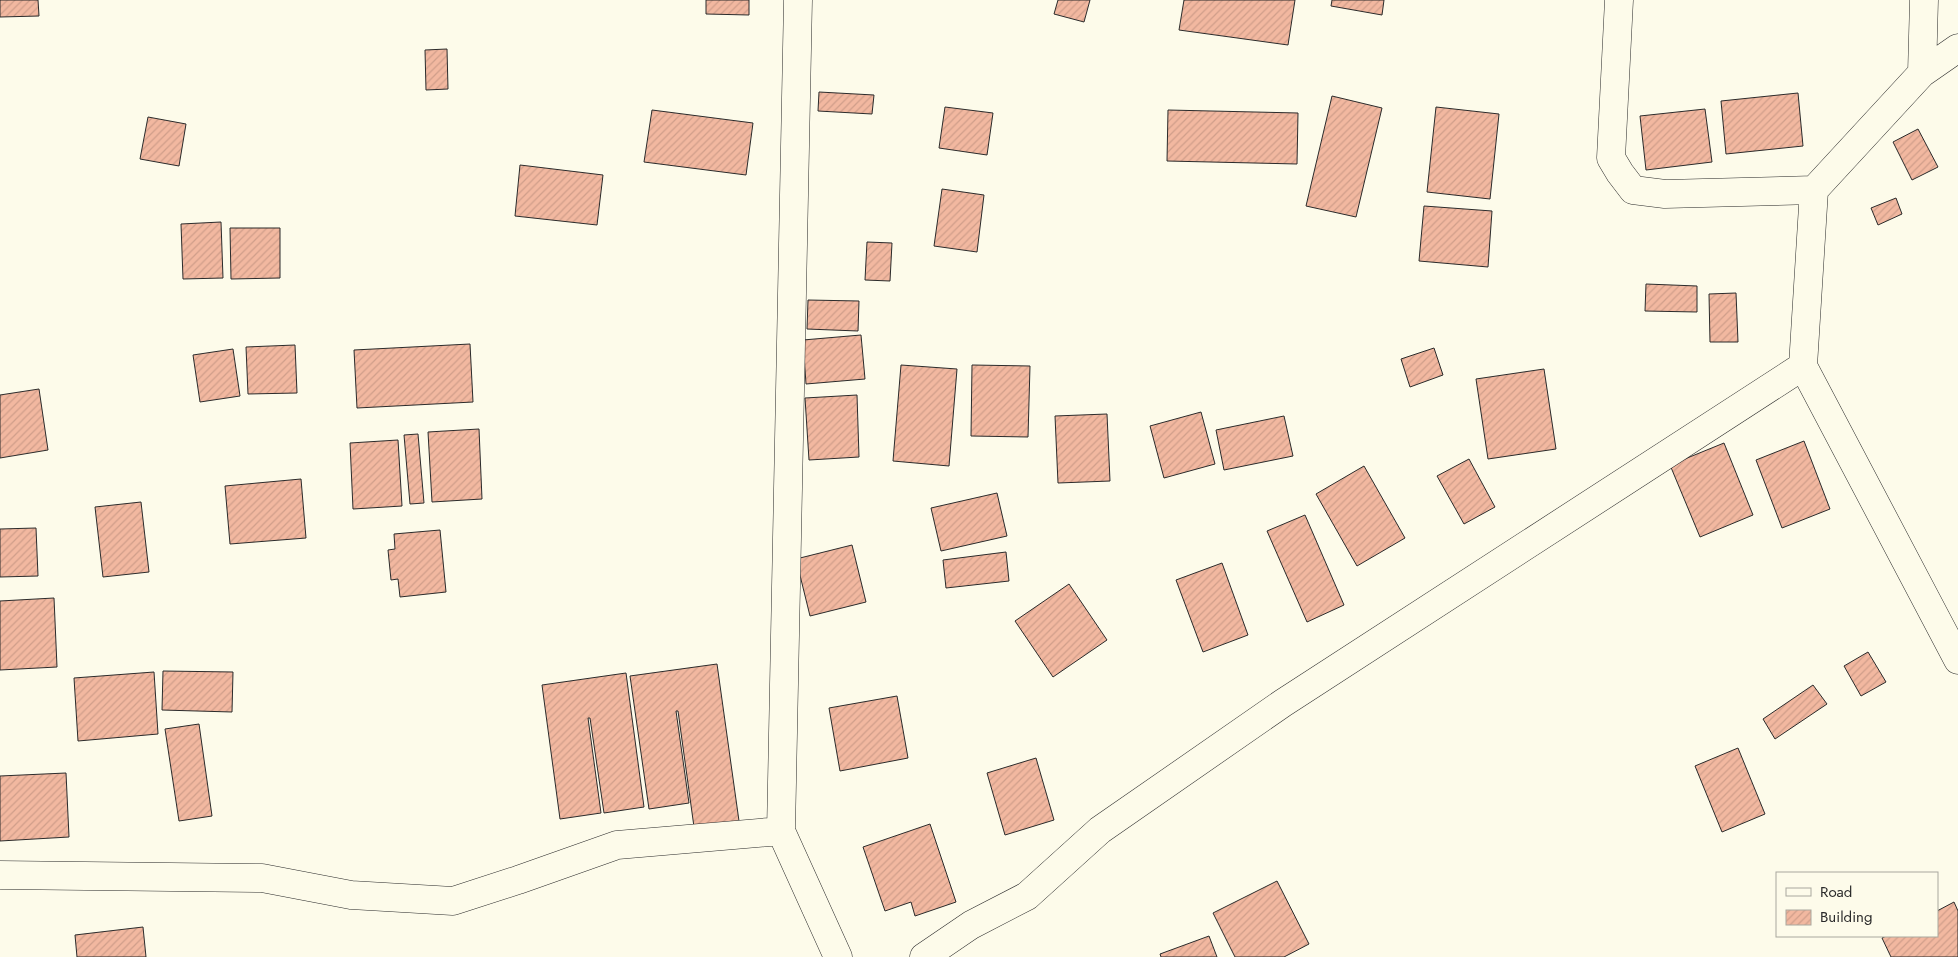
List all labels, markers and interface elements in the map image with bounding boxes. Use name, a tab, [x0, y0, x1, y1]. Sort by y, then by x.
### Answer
legend	[1776, 872, 1938, 937]
text: Road	[1820, 881, 1852, 903]
text: Building	[1820, 906, 1872, 928]

